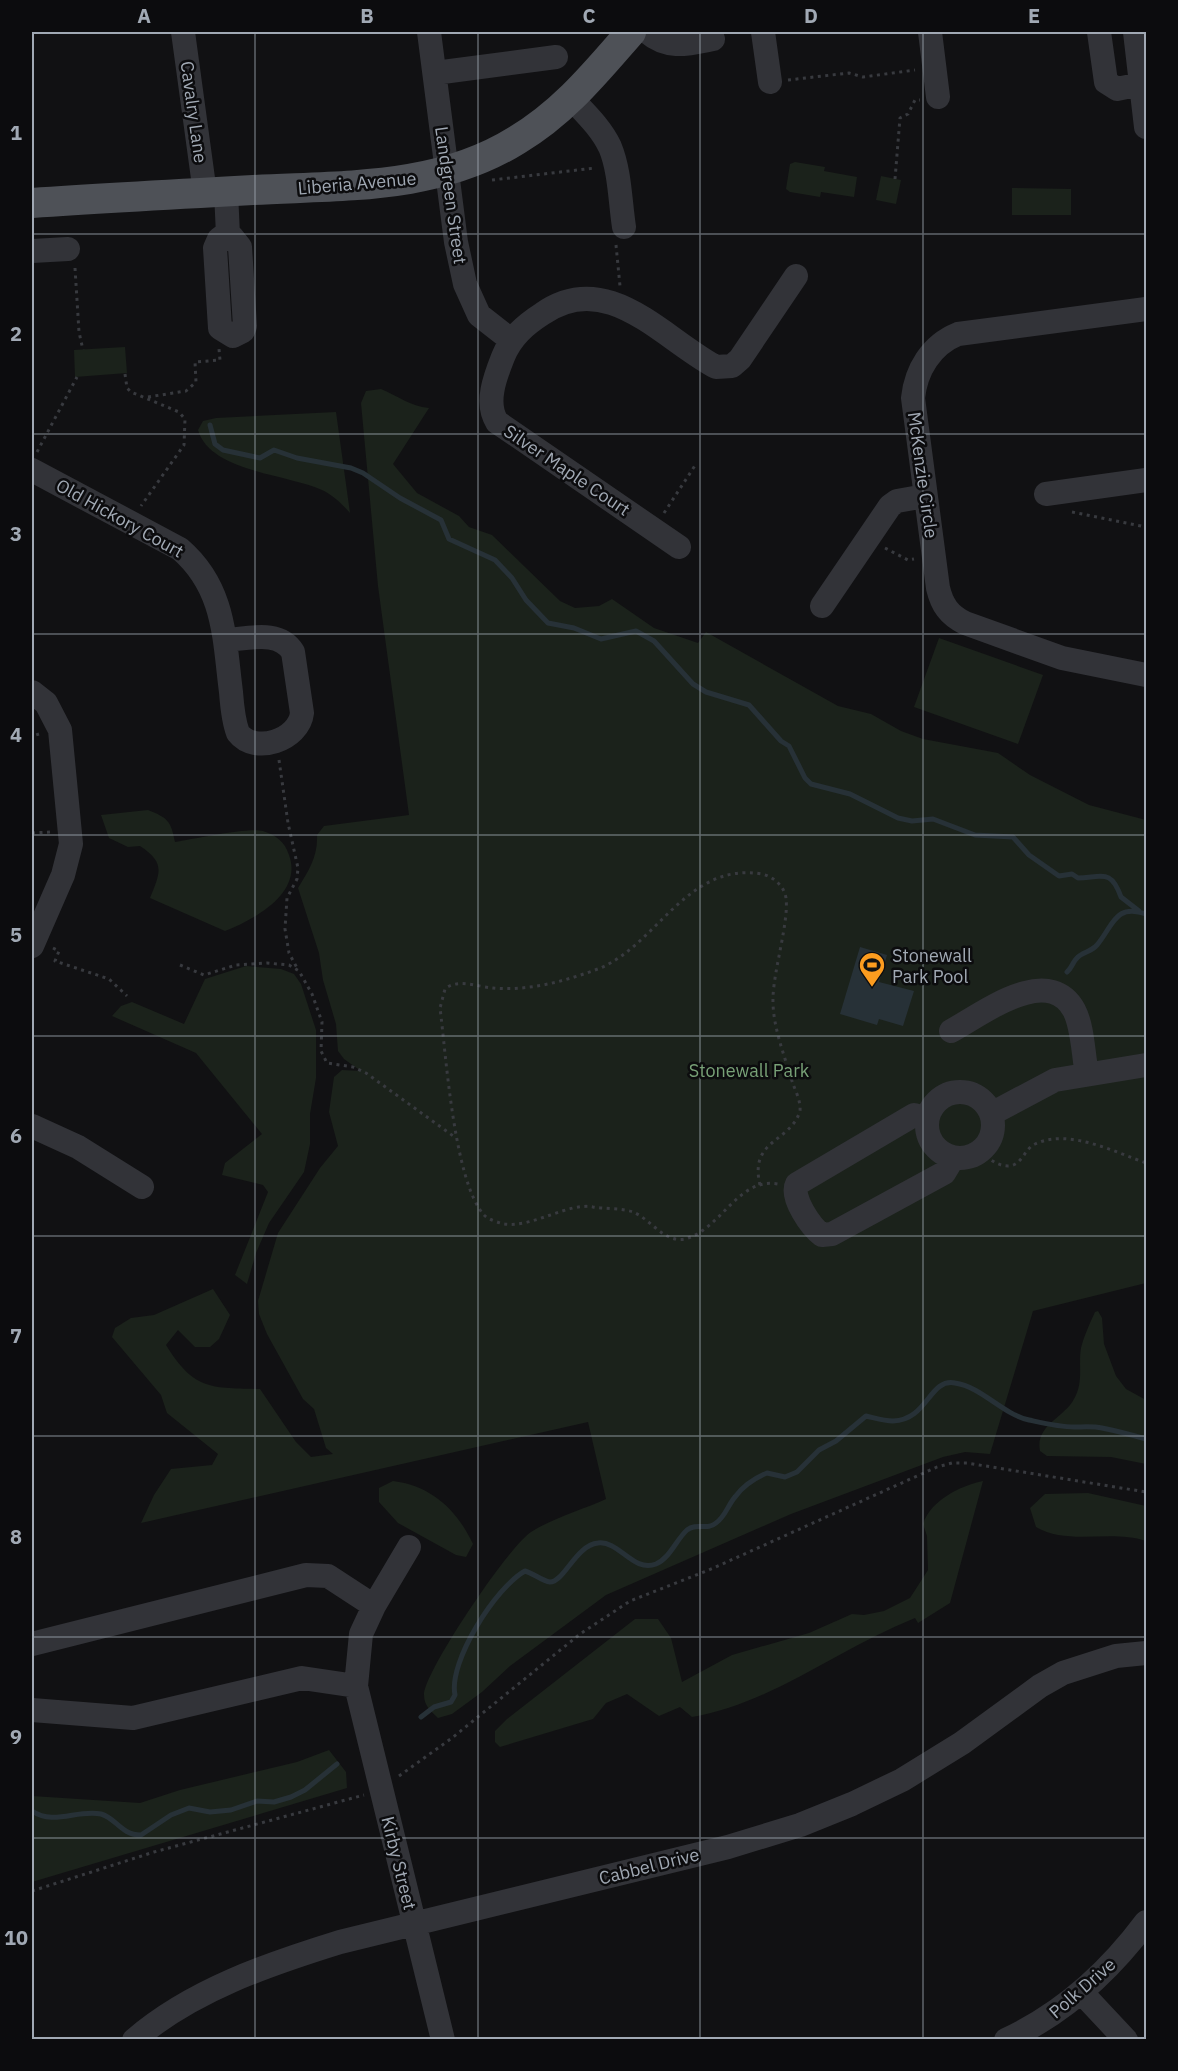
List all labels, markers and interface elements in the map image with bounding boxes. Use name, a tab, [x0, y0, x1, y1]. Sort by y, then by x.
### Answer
text: A	[137, 2, 151, 29]
text: B	[360, 2, 374, 29]
text: C	[582, 2, 596, 29]
text: D	[804, 2, 818, 29]
text: E	[1028, 2, 1040, 29]
street label: Cavalry Lane	[175, 60, 213, 165]
text: 1	[10, 119, 22, 146]
street label: Landgreen Street	[430, 125, 472, 265]
street label: Liberia Avenue	[297, 166, 417, 200]
text: 2	[10, 320, 22, 347]
street label: McKenzie Circle	[903, 410, 943, 540]
street label: Silver Maple Court	[500, 419, 634, 521]
street label: Old Hickory Court	[52, 473, 188, 563]
text: 3	[10, 520, 22, 547]
text: 4	[10, 721, 22, 748]
text: 5	[10, 921, 22, 948]
place label: Stonewall Park Pool	[892, 944, 972, 988]
sports icon: Stonewall Park Pool	[857, 950, 887, 988]
park label: Stonewall Park	[689, 1059, 810, 1082]
text: 6	[10, 1122, 22, 1149]
text: 7	[10, 1322, 22, 1349]
text: 8	[10, 1523, 22, 1550]
text: 9	[10, 1723, 22, 1750]
street label: Kirby Street	[376, 1814, 422, 1912]
street label: Cabbel Drive	[596, 1842, 702, 1890]
text: 10	[4, 1924, 28, 1951]
street label: Polk Drive	[1044, 1953, 1120, 2023]

